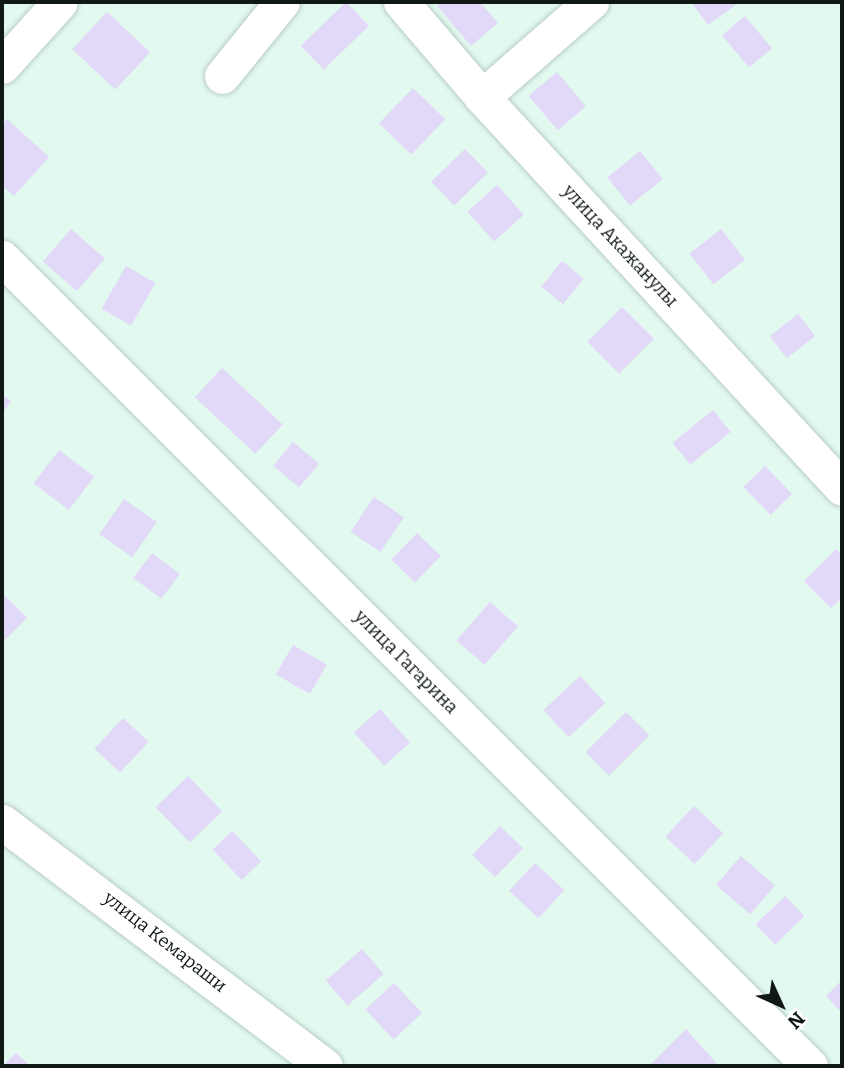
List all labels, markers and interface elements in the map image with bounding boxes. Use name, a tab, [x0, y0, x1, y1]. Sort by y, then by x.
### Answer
street label: улица Акажанулы	[558, 180, 682, 312]
street label: улица Гагарина	[350, 606, 462, 718]
street label: улица Кемараши	[99, 887, 231, 997]
north arrow	[746, 970, 816, 1040]
text: N	[783, 1007, 810, 1034]

